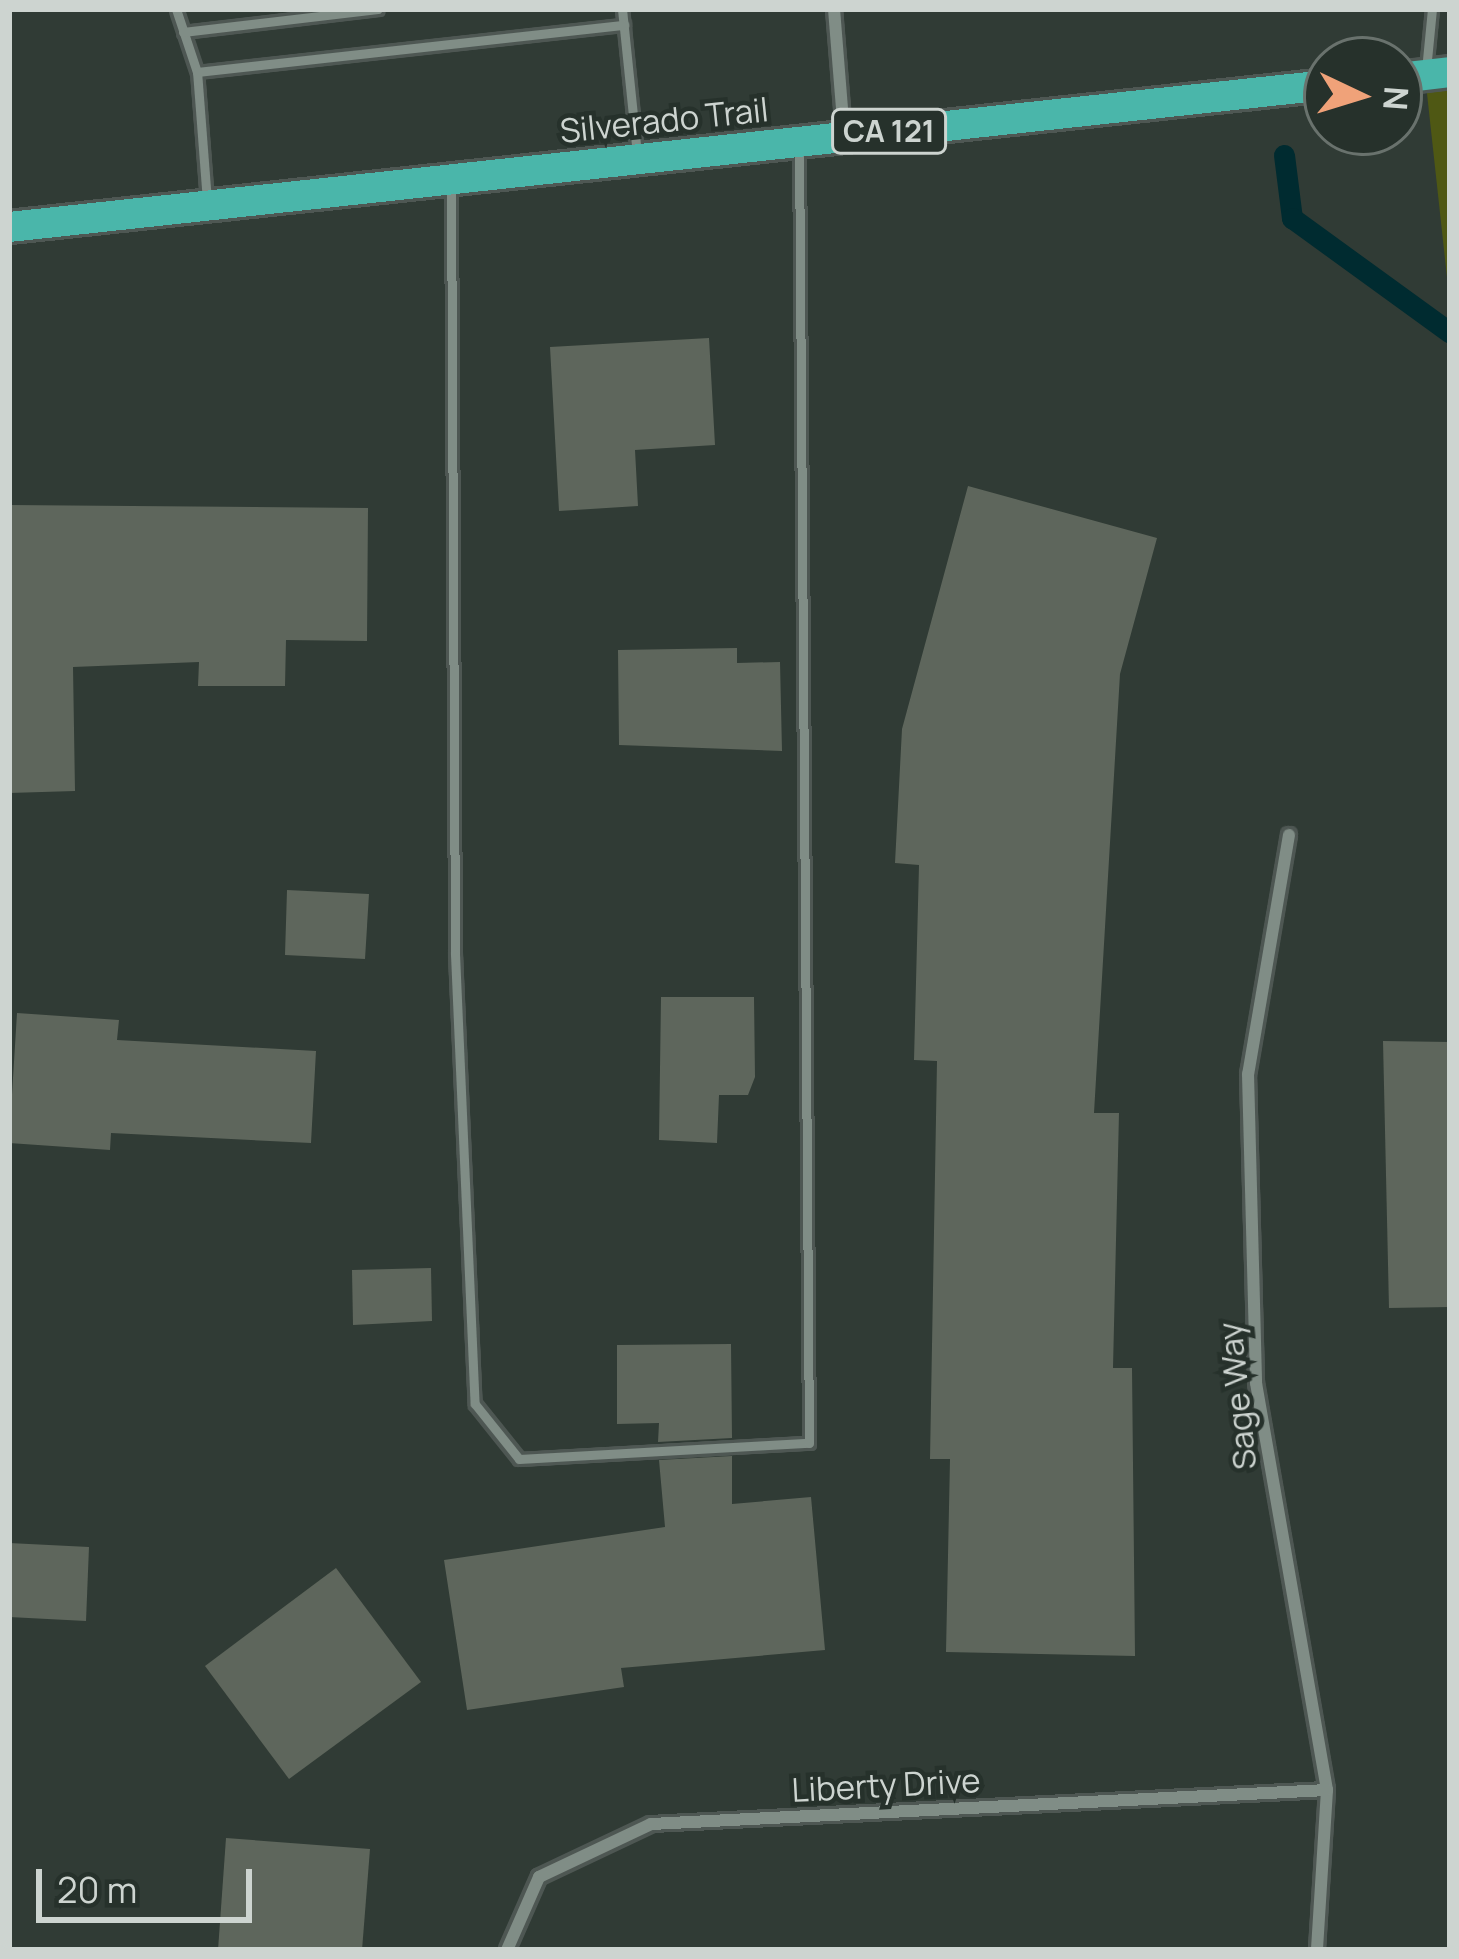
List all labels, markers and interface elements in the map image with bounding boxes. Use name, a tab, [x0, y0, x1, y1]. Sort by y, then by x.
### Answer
north arrow	[1303, 36, 1423, 156]
text: N	[1373, 85, 1420, 112]
street label: Silverado Trail	[558, 89, 770, 151]
road number: CA 121	[829, 107, 949, 155]
street label: Sage Way	[1210, 1320, 1264, 1472]
street label: Liberty Drive	[791, 1760, 981, 1810]
scale bar	[42, 1845, 258, 1919]
text: 20 m	[57, 1865, 137, 1914]

